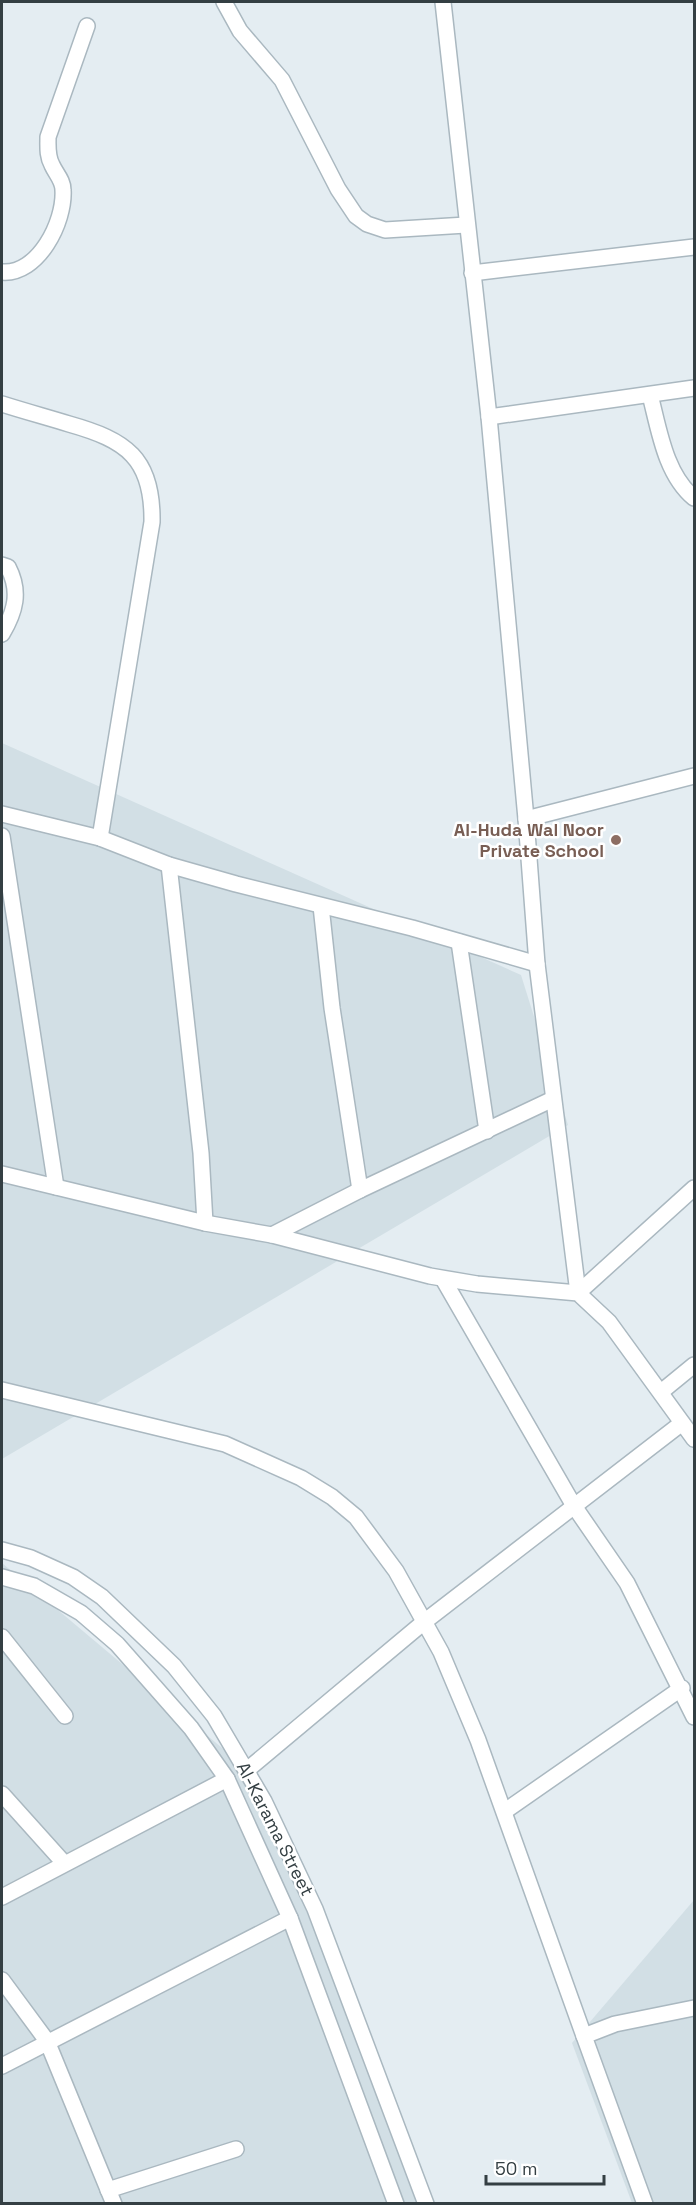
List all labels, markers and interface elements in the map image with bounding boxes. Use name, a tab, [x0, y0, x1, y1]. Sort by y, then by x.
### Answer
place label: Al-Huda Wal Noor Private School	[454, 818, 604, 862]
marker: Al-Huda Wal Noor Private School	[609, 833, 623, 847]
street label: Al-Karama Street	[232, 1758, 319, 1900]
scale bar	[486, 2148, 604, 2186]
text: 50 m	[495, 2157, 537, 2180]

